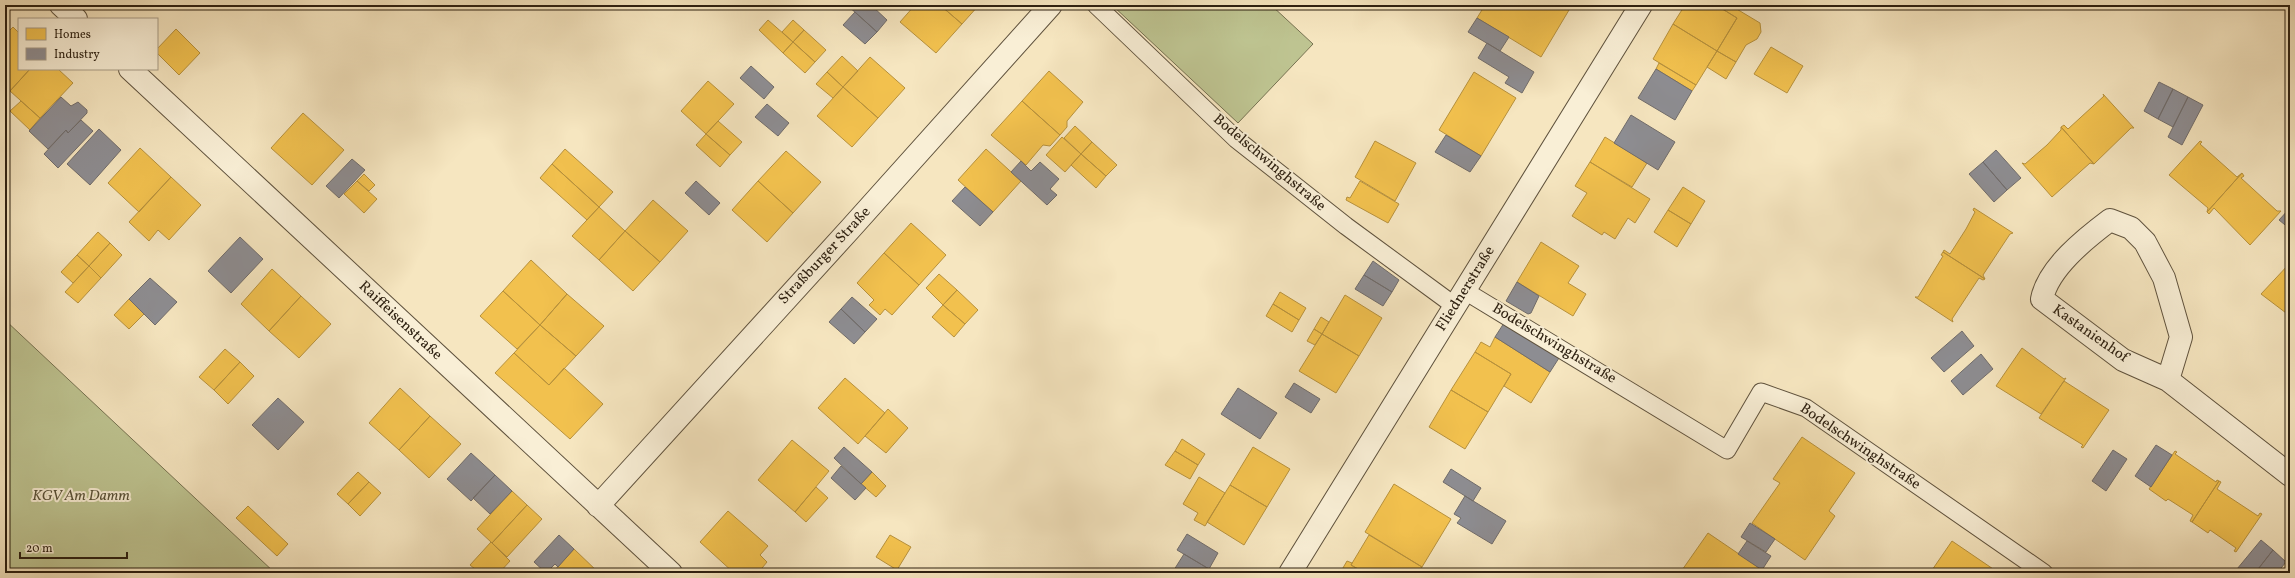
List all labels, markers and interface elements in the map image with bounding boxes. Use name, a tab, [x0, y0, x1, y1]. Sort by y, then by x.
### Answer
legend	[18, 18, 158, 70]
text: Homes	[54, 27, 91, 43]
text: Industry	[54, 47, 100, 63]
street label: Bodelschwinghstraße	[1208, 109, 1330, 217]
street label: Straßburger Straße	[774, 203, 876, 309]
street label: Fliednerstraße	[1431, 242, 1501, 336]
street label: Raiffeisenstraße	[353, 277, 447, 365]
street label: Bodelschwinghstraße	[1488, 299, 1620, 389]
street label: Kastanienhof	[2048, 300, 2134, 369]
street label: Bodelschwinghstraße	[1795, 399, 1925, 495]
park label: KGV Am Damm	[32, 486, 130, 507]
scale bar	[20, 534, 127, 560]
text: 20 m	[26, 541, 53, 557]

